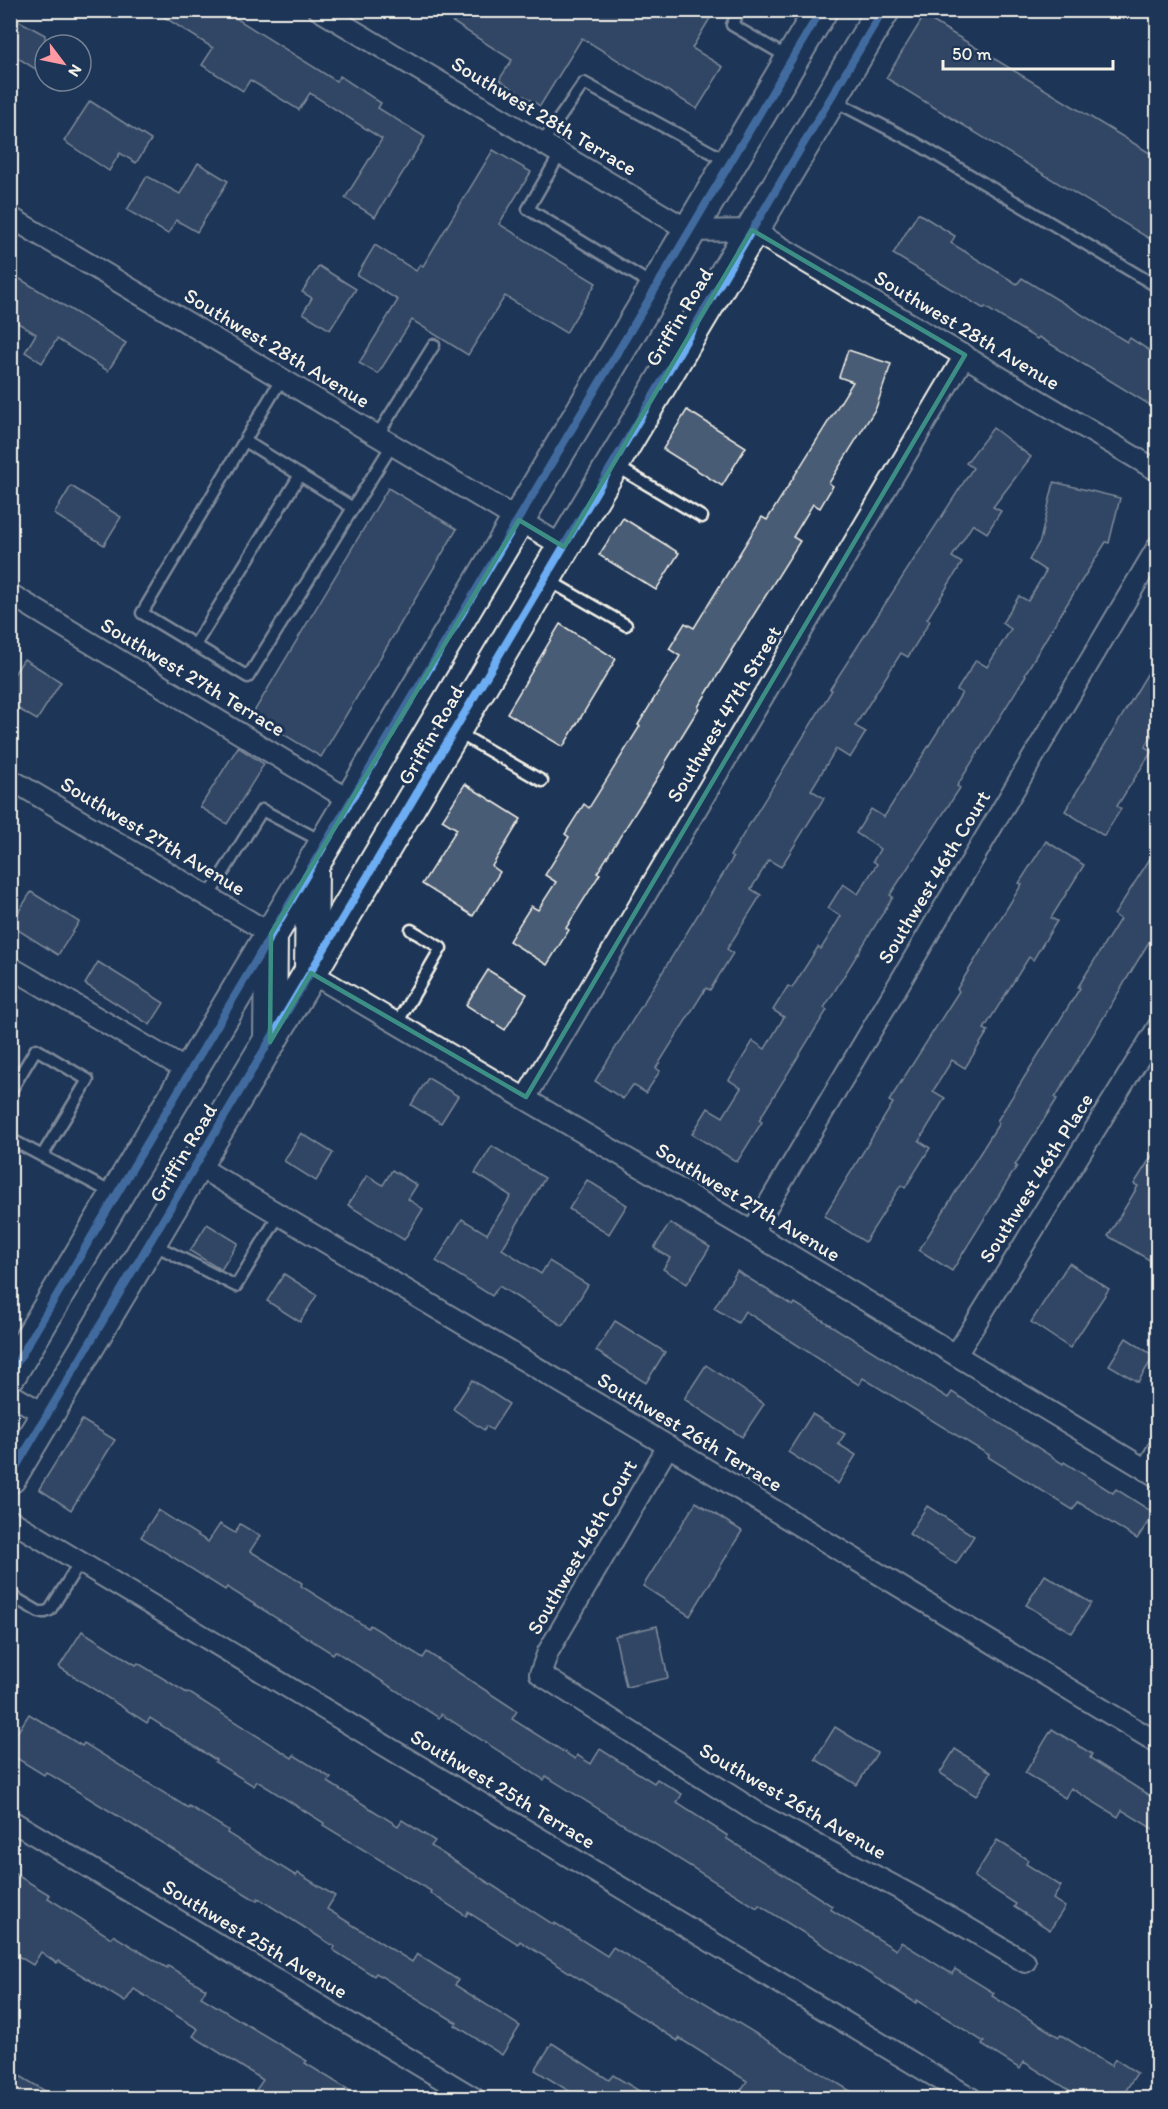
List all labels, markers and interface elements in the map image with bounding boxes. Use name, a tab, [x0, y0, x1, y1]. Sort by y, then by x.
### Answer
north arrow	[33, 33, 93, 93]
scale bar	[943, 33, 1112, 71]
text: 50 m	[952, 43, 992, 65]
street label: Southwest 28th Terrace	[447, 50, 641, 181]
text: N	[64, 61, 86, 80]
street label: Griffin Road	[639, 262, 718, 371]
street label: Southwest 28th Avenue	[870, 264, 1065, 395]
street label: Southwest 28th Avenue	[180, 282, 375, 413]
street label: Southwest 27th Terrace	[97, 612, 290, 742]
street label: Southwest 47th Street	[661, 621, 786, 807]
street label: Griffin Road	[392, 680, 469, 789]
street label: Southwest 27th Avenue	[56, 771, 250, 901]
street label: Southwest 46th Court	[872, 785, 995, 968]
street label: Southwest 46th Place	[973, 1088, 1098, 1267]
street label: Griffin Road	[143, 1098, 222, 1207]
street label: Southwest 27th Avenue	[651, 1137, 845, 1267]
street label: Southwest 26th Terrace	[593, 1366, 787, 1497]
street label: Southwest 46th Court	[521, 1455, 642, 1639]
street label: Southwest 25th Terrace	[406, 1723, 600, 1854]
street label: Southwest 26th Avenue	[695, 1737, 891, 1864]
street label: Southwest 25th Avenue	[158, 1873, 352, 2004]

